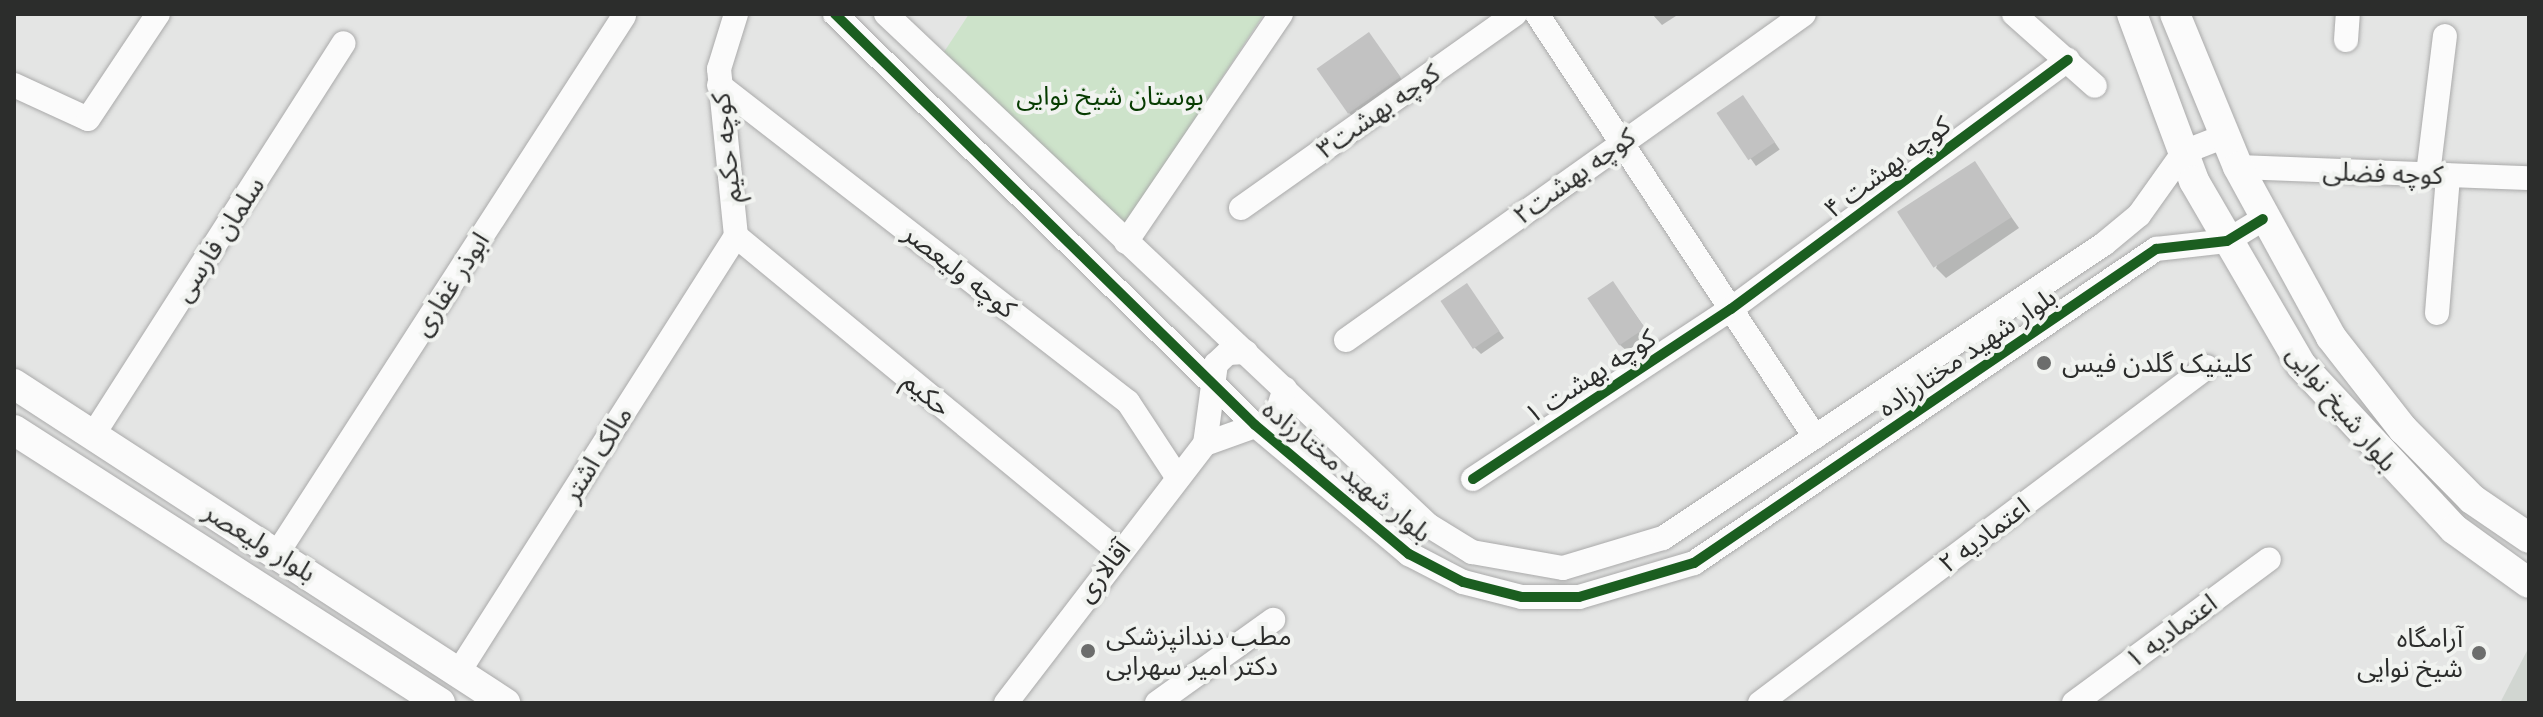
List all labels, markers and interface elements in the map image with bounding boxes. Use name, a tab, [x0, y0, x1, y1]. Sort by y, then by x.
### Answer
street label: کوچه بهشت۳	[1310, 57, 1446, 165]
park label: بوستان شیخ نوایی	[1016, 80, 1204, 112]
street label: کوچه حکیم	[705, 91, 747, 205]
street label: کوچه بهشت ۴	[1818, 109, 1956, 225]
street label: کوچه بهشت۲	[1507, 121, 1641, 231]
street label: کوچه فضلی	[2322, 155, 2444, 191]
street label: سلمان فارسی	[167, 171, 271, 307]
street label: کوچه ولیعصر	[898, 217, 1022, 325]
street label: ابوذر غفاری	[406, 226, 496, 342]
street label: بلوار شهید مختارزاده	[1872, 281, 2062, 423]
street label: کوچه بهشت ۱	[1519, 322, 1661, 430]
street label: بلوار شیخ نوایی	[2280, 338, 2404, 478]
place label: کلینیک گلدن فیس	[2062, 347, 2252, 379]
marker: کلینیک گلدن فیس	[2033, 352, 2055, 374]
street label: حکیم	[897, 365, 957, 423]
street label: بلوار شهید مختارزاده	[1256, 393, 1438, 549]
street label: مالک اشتر	[556, 401, 638, 507]
street label: اعتمادیه ۲	[1932, 491, 2036, 579]
street label: بلوار ولیعصر	[198, 495, 322, 589]
street label: آقالاری	[1069, 534, 1137, 608]
street label: اعتمادیه ۱	[2119, 587, 2223, 675]
place label: مطب دندانپزشکی دکتر امیر سهرابی	[1106, 620, 1292, 682]
place label: آرامگاه شیخ نوایی	[2357, 622, 2463, 684]
marker: مطب دندانپزشکی دکتر امیر سهرابی	[1077, 640, 1099, 662]
marker: آرامگاه شیخ نوایی	[2470, 644, 2488, 662]

